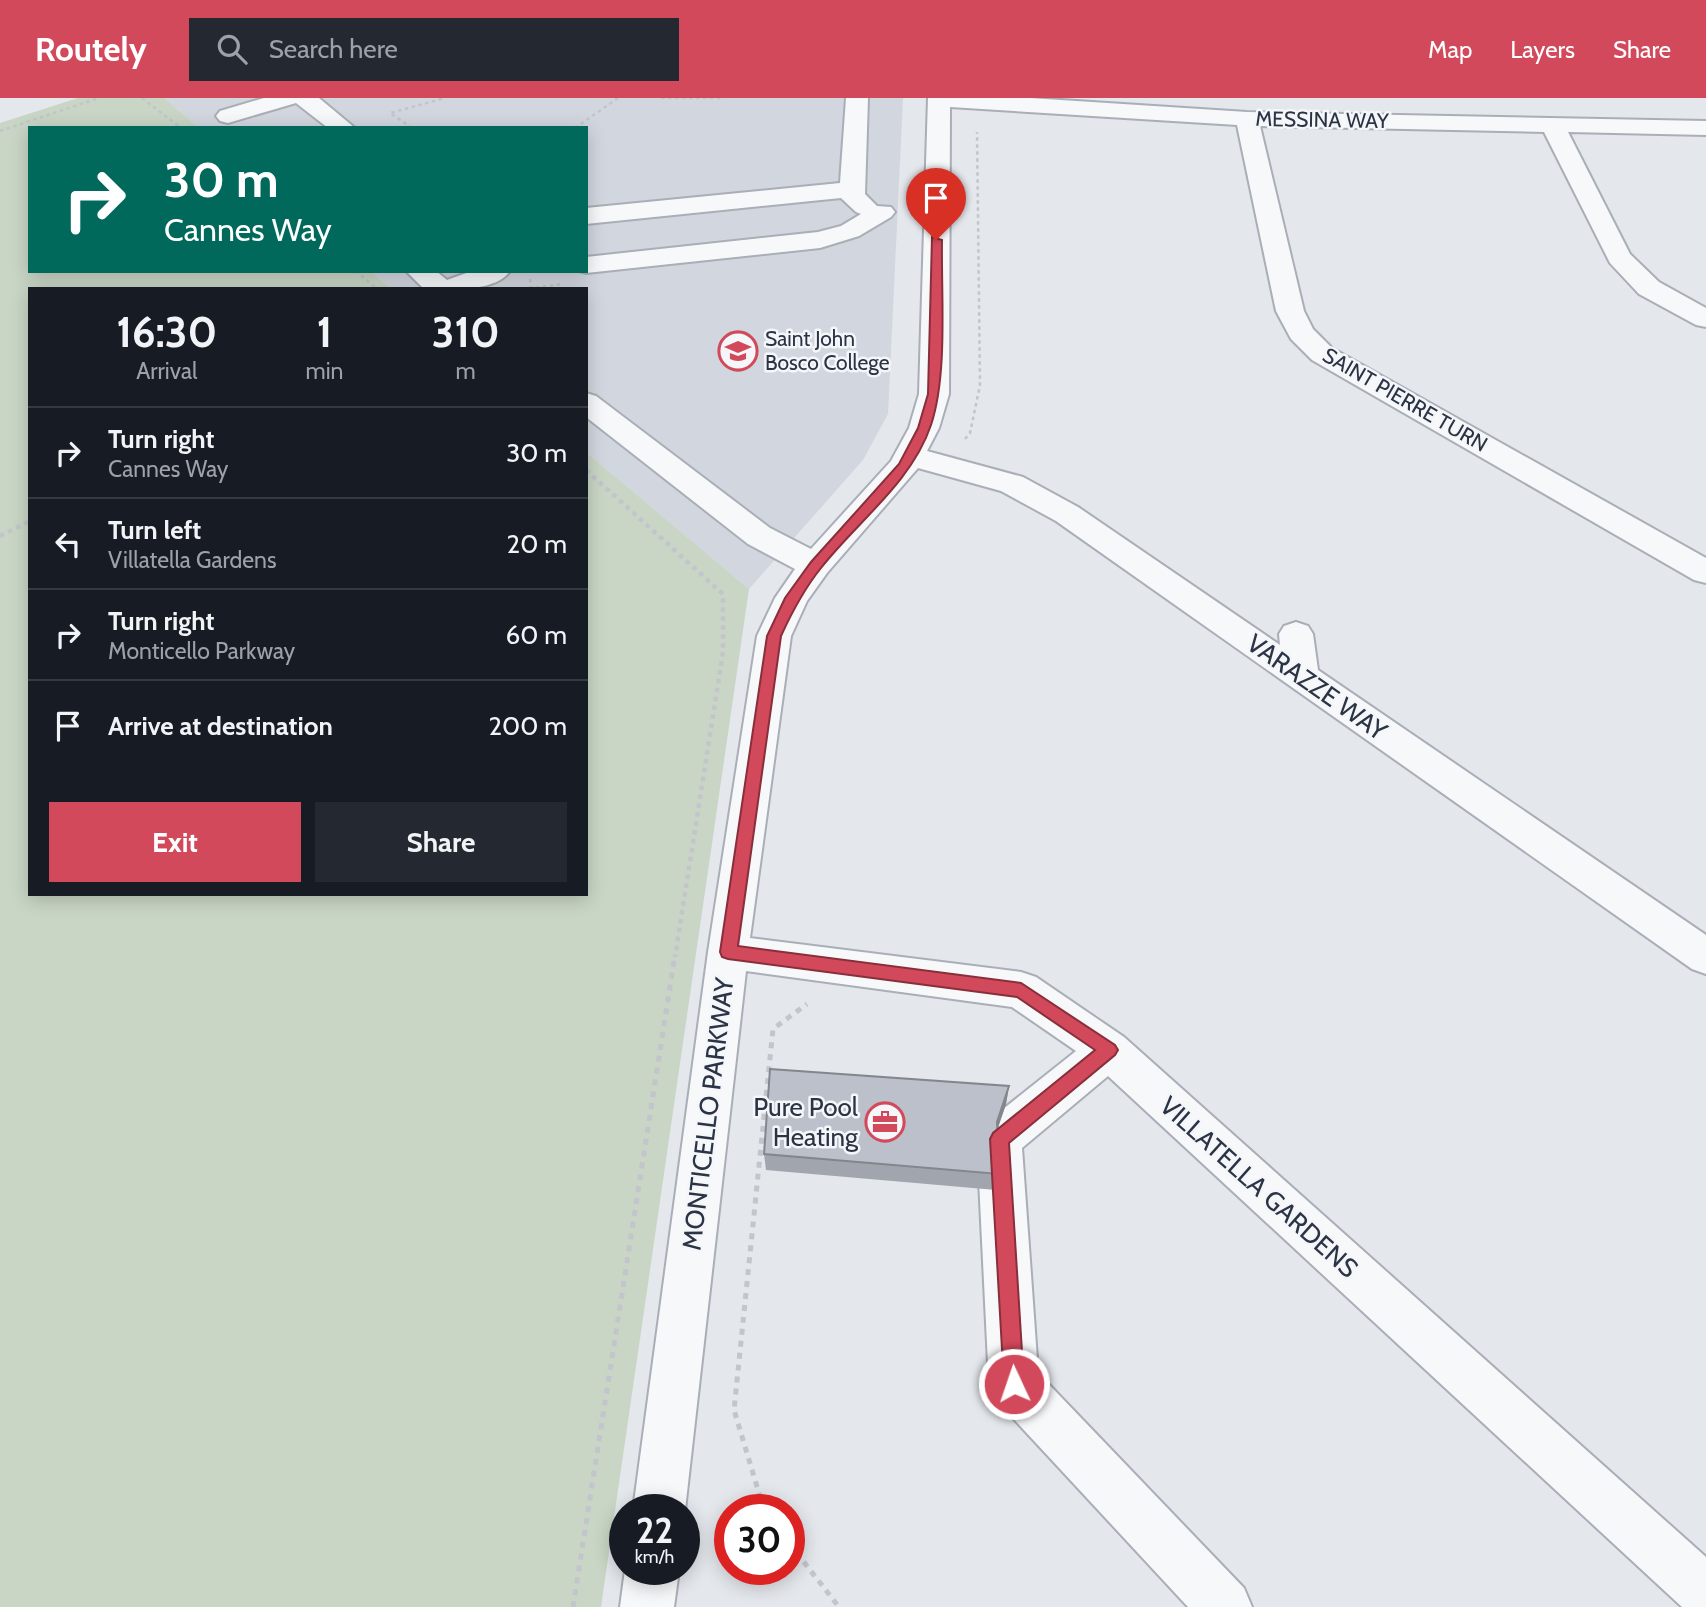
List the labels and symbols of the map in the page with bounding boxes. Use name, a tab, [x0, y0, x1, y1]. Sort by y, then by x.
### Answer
street label: MESSINA WAY	[1255, 106, 1390, 133]
pin	[906, 168, 966, 240]
place label: Saint John Bosco College	[765, 326, 890, 375]
school or university icon: Saint John Bosco College	[717, 330, 759, 372]
street label: SAINT PIERRE TURN	[1319, 342, 1492, 457]
street label: VARAZZE WAY	[1241, 627, 1393, 747]
street label: MONTICELLO PARKWAY	[675, 976, 741, 1252]
street label: VILLATELLA GARDENS	[1153, 1090, 1365, 1284]
place label: Pure Pool Heating	[753, 1091, 859, 1153]
office icon: Pure Pool Heating	[864, 1101, 906, 1143]
position arrow	[977, 1347, 1051, 1421]
speed limit sign: 30	[714, 1494, 805, 1585]

